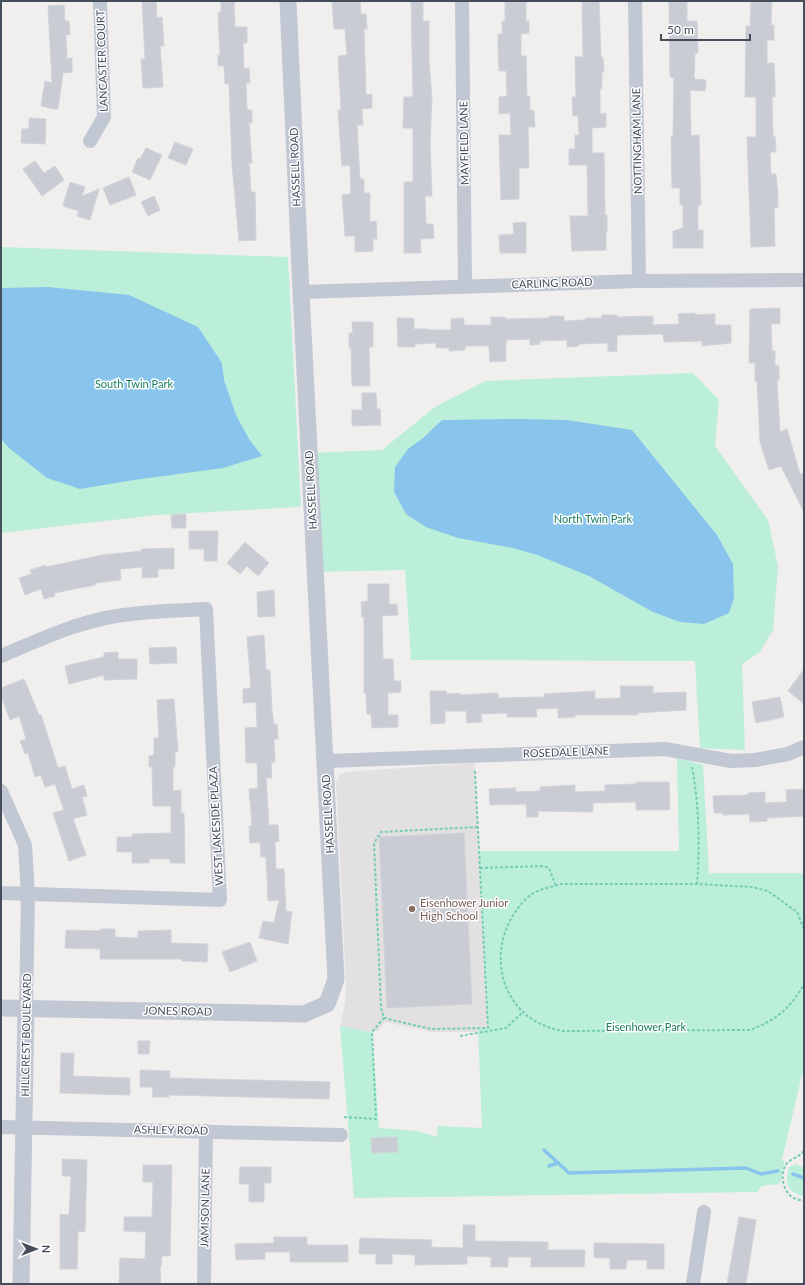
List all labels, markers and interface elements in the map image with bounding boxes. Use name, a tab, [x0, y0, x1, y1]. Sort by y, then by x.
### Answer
street label: LANCASTER COURT	[93, 9, 110, 112]
scale bar	[661, 16, 750, 42]
text: 50 m	[667, 22, 694, 37]
street label: NOTTINGHAM LANE	[629, 88, 644, 194]
street label: MAYFIELD LANE	[456, 101, 471, 185]
street label: HASSELL ROAD	[287, 127, 302, 207]
street label: CARLING ROAD	[511, 275, 593, 290]
park label: South Twin Park	[95, 377, 173, 390]
street label: HASSELL ROAD	[302, 450, 319, 530]
park label: North Twin Park	[554, 512, 633, 525]
street label: ROSEDALE LANE	[523, 744, 609, 760]
street label: WEST LAKESIDE PLAZA	[206, 765, 225, 886]
street label: HASSELL ROAD	[319, 774, 336, 854]
place label: Eisenhower Junior High School	[420, 896, 508, 922]
marker: Eisenhower Junior High School	[407, 904, 417, 914]
street label: HILLCREST BOULEVARD	[18, 973, 33, 1097]
street label: JONES ROAD	[144, 1003, 212, 1018]
park label: Eisenhower Park	[606, 1020, 687, 1033]
street label: ASHLEY ROAD	[134, 1122, 208, 1137]
street label: JAMISON LANE	[197, 1168, 212, 1248]
north arrow	[16, 1229, 56, 1269]
text: N	[40, 1245, 53, 1253]

